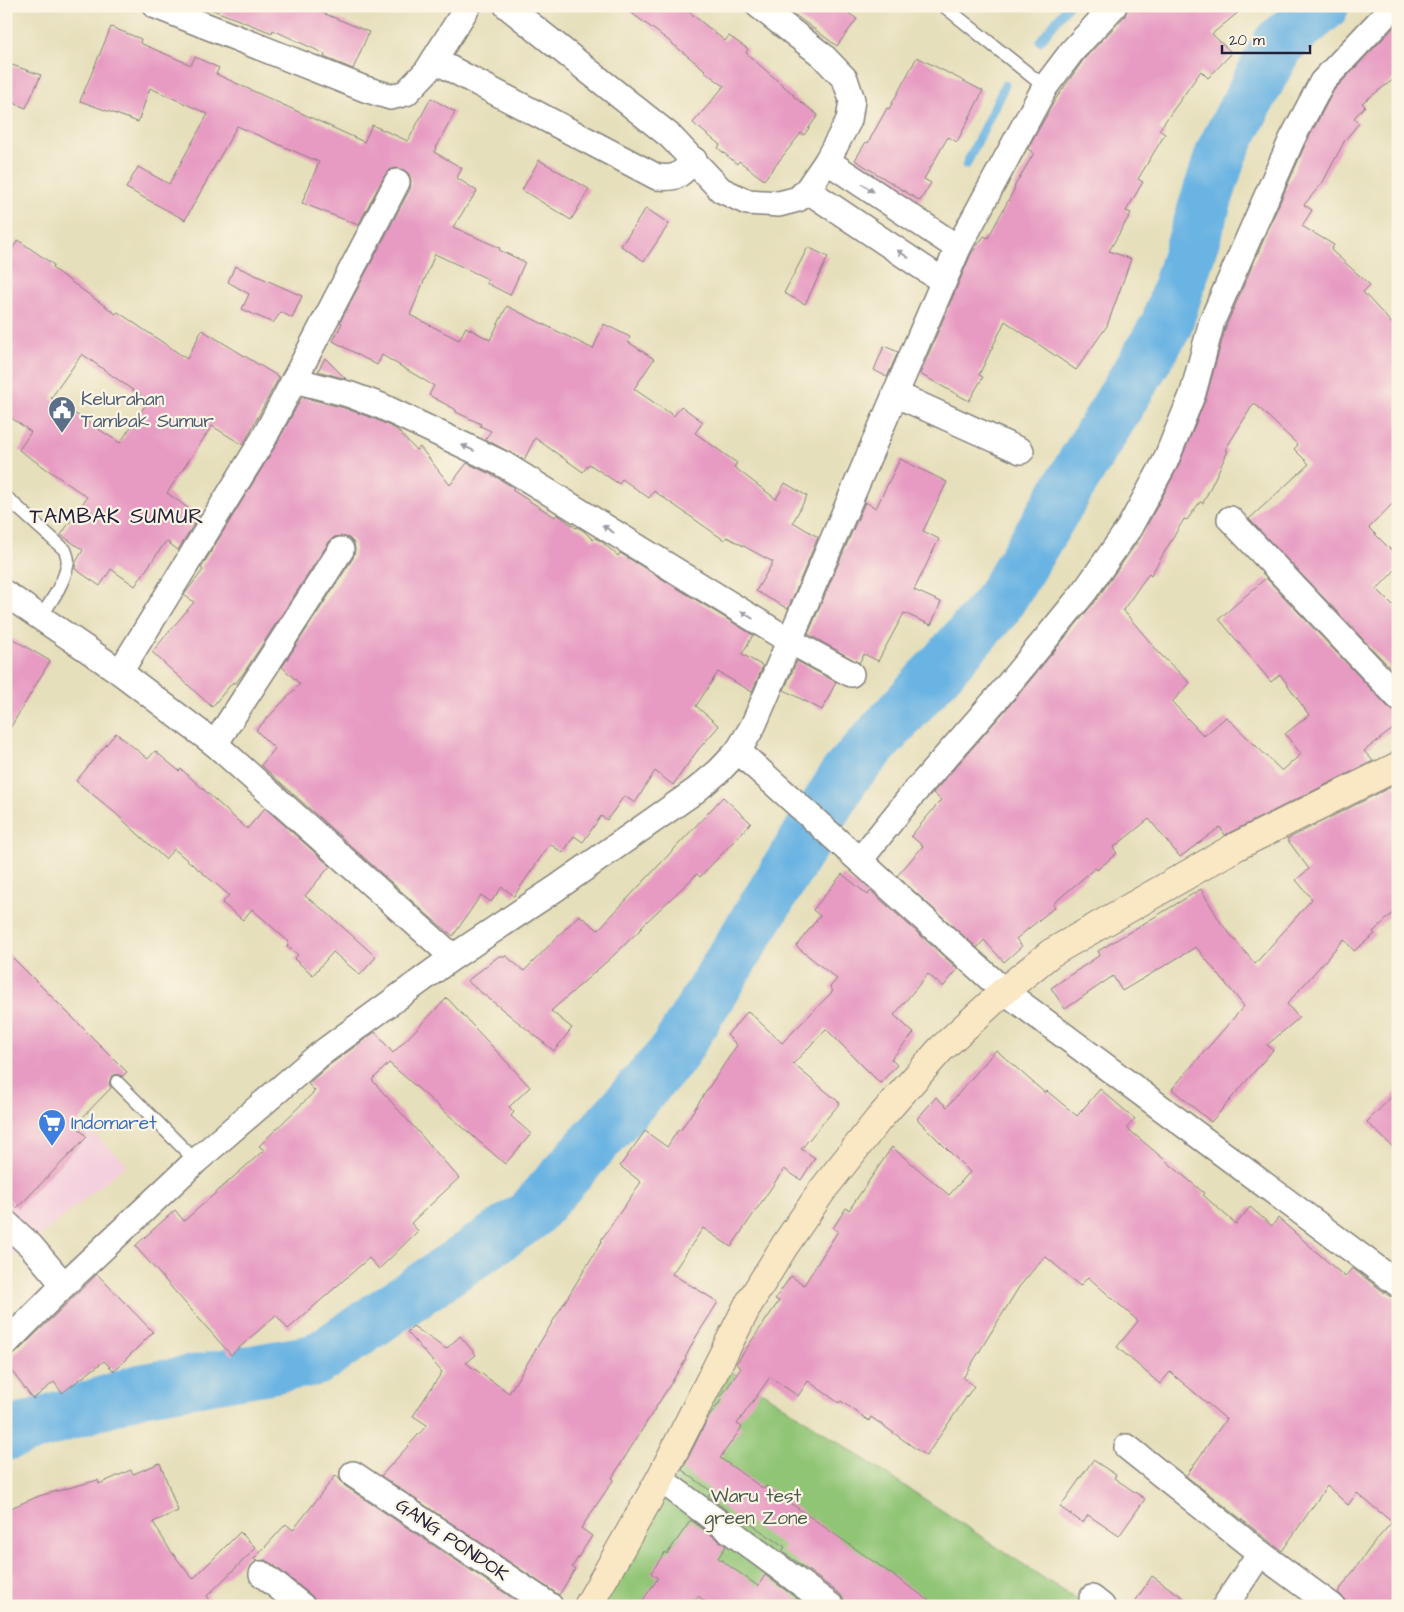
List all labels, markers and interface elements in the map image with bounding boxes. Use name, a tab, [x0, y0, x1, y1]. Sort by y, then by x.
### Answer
scale bar	[1222, 22, 1309, 54]
text: 20 m	[1229, 30, 1265, 51]
one-way arrow	[861, 183, 875, 193]
one-way arrow	[896, 249, 910, 259]
place label: Kelurahan Tambak Sumur	[81, 386, 214, 435]
public building icon: Kelurahan Tambak Sumur	[47, 395, 77, 434]
one-way arrow	[461, 443, 475, 451]
district label: TAMBAK SUMUR	[30, 502, 204, 531]
one-way arrow	[602, 525, 615, 534]
one-way arrow	[740, 610, 753, 619]
supermarket icon: Indomaret	[37, 1108, 67, 1147]
place label: Indomaret	[71, 1110, 157, 1137]
park label: Waru test green Zone	[704, 1483, 808, 1533]
street label: GANG PONDOK	[390, 1492, 514, 1588]

